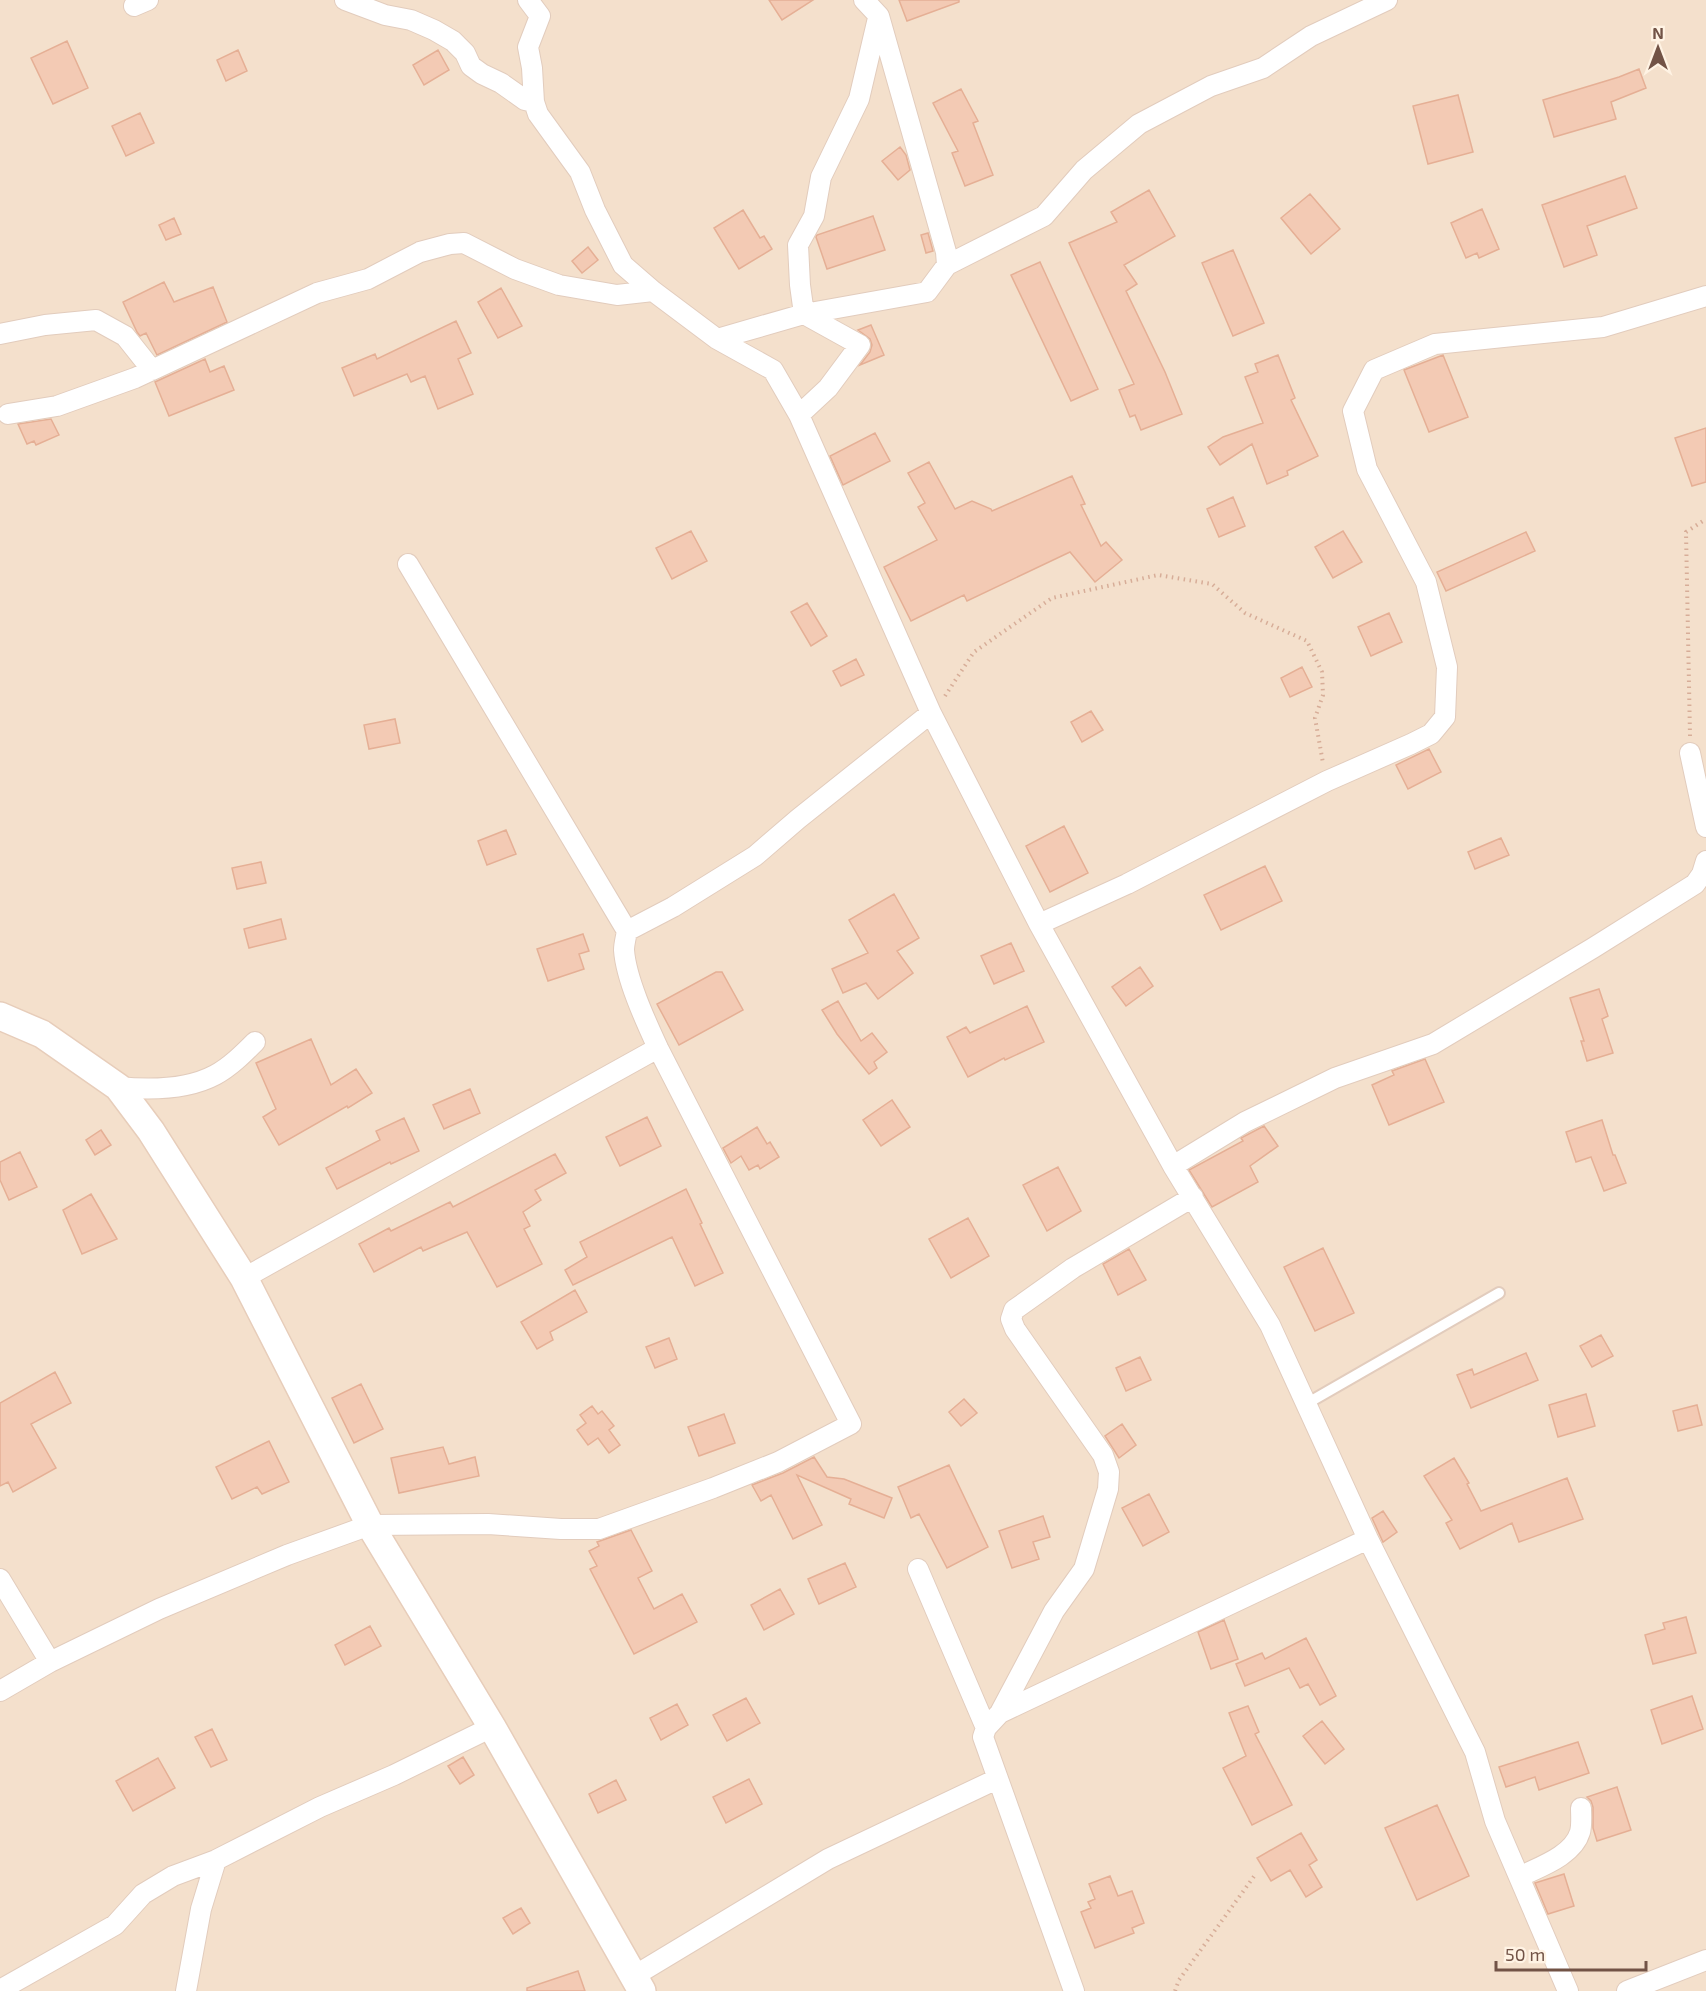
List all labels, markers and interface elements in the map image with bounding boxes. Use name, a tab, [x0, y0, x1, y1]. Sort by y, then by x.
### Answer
north arrow	[1628, 18, 1688, 78]
text: N	[1652, 23, 1664, 42]
scale bar	[1496, 1934, 1646, 1972]
text: 50 m	[1505, 1943, 1545, 1965]

